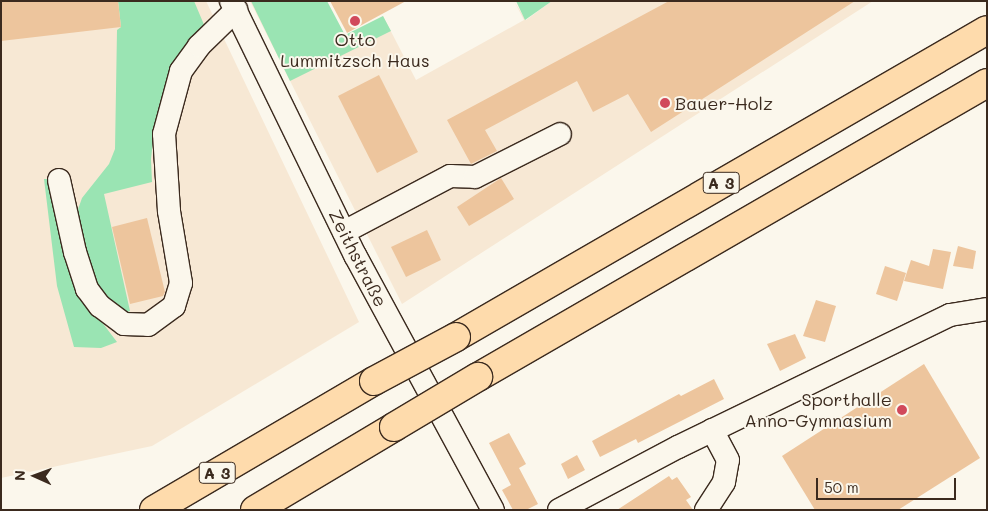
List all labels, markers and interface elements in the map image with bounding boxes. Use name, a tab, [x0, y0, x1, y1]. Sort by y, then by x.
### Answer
marker: Otto Lummitzsch Haus	[349, 15, 361, 27]
place label: Otto Lummitzsch Haus	[280, 29, 430, 72]
place label: Bauer-Holz	[675, 92, 773, 114]
marker: Bauer-Holz	[659, 97, 671, 109]
road number: A 3	[702, 170, 740, 197]
street label: Zeithstraße	[324, 206, 392, 310]
place label: Sporthalle Anno-Gymnasium	[745, 389, 892, 432]
marker: Sporthalle Anno-Gymnasium	[896, 404, 908, 416]
north arrow	[10, 451, 60, 501]
road number: A 3	[198, 459, 236, 486]
scale bar	[818, 468, 958, 500]
text: N	[10, 470, 29, 481]
text: 50 m	[824, 477, 859, 497]

